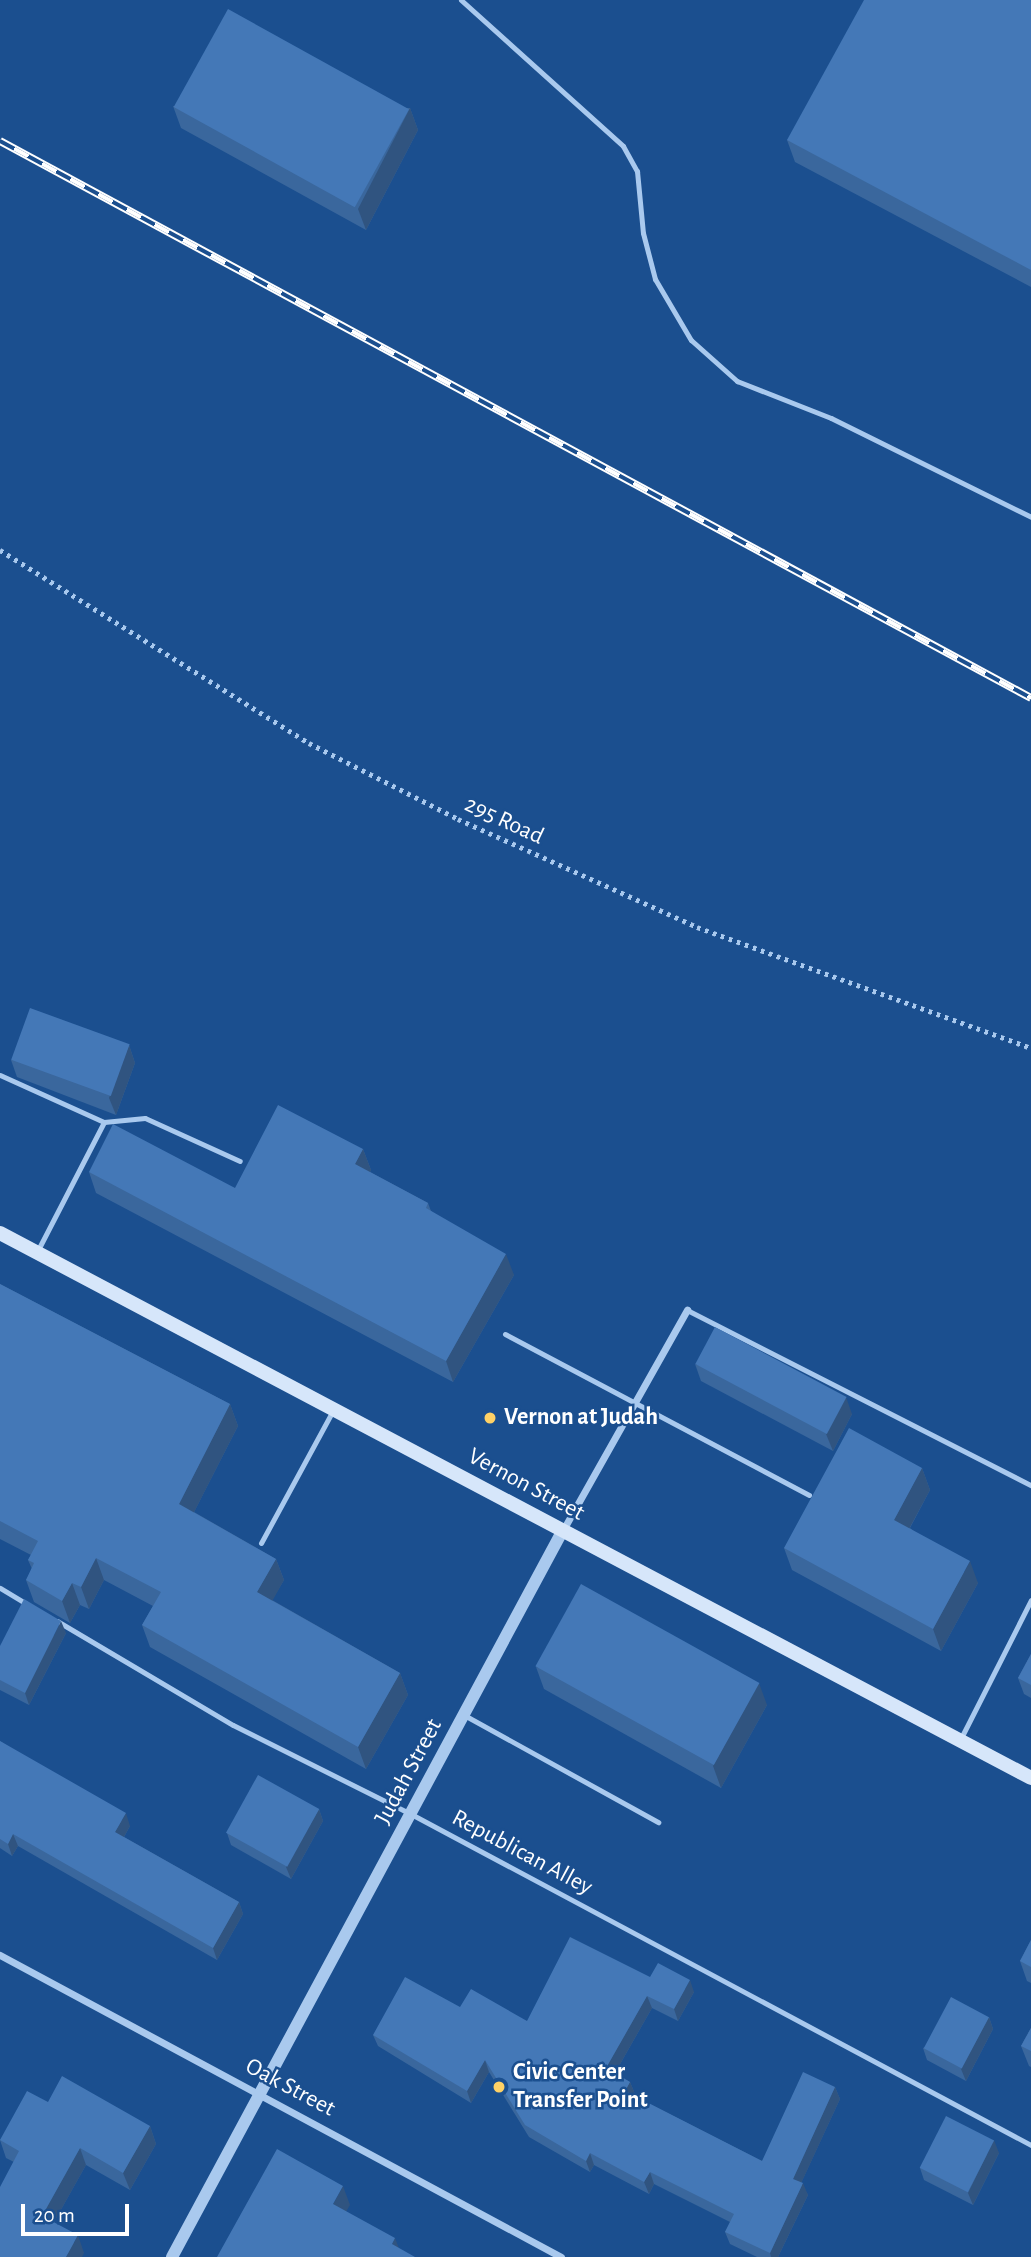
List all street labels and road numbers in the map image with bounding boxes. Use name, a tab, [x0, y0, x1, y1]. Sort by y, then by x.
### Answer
street label: 295 Road	[460, 790, 548, 852]
street label: Vernon Street	[463, 1442, 589, 1528]
street label: Judah Street	[369, 1714, 449, 1830]
street label: Republican Alley	[447, 1804, 597, 1902]
street label: Oak Street	[240, 2052, 340, 2124]

